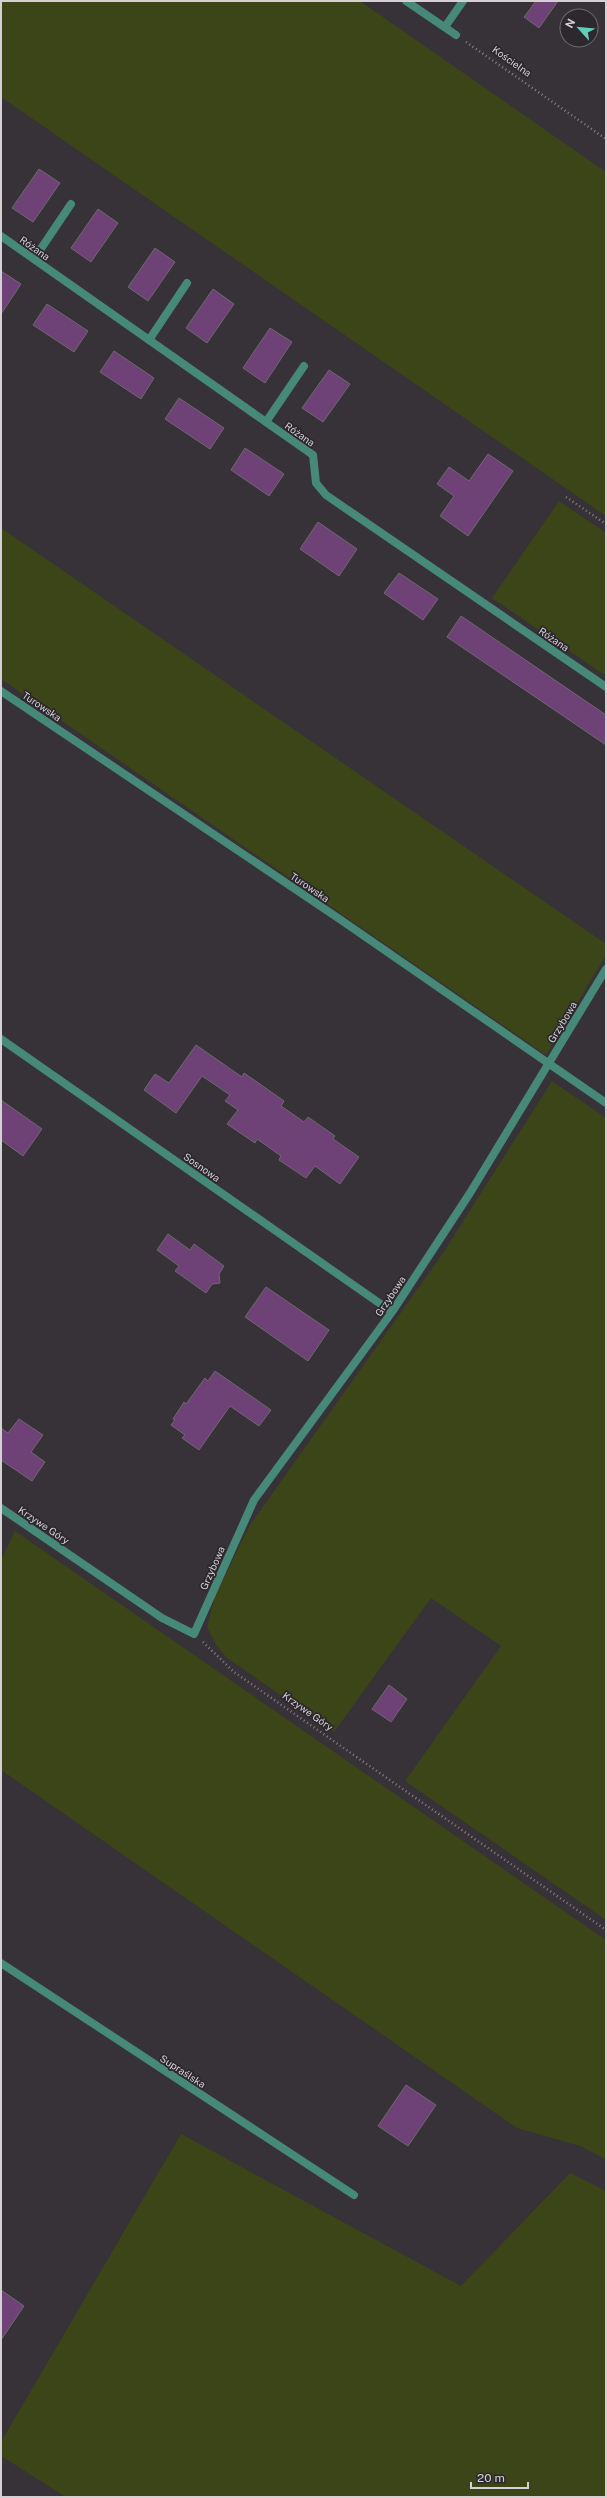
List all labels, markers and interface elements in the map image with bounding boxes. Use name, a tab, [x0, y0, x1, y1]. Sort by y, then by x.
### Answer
north arrow	[559, 8, 599, 48]
text: N	[563, 17, 577, 30]
street label: Kościelna	[490, 43, 534, 79]
street label: Różana	[18, 233, 52, 263]
street label: Różana	[283, 419, 317, 449]
street label: Różana	[537, 625, 571, 653]
street label: Turowska	[20, 689, 64, 723]
street label: Turowska	[288, 870, 332, 904]
street label: Grzybowa	[545, 999, 579, 1045]
street label: Sosnowa	[181, 1150, 223, 1184]
street label: Grzybowa	[372, 1274, 408, 1318]
street label: Krzywe Góry	[16, 1504, 72, 1547]
street label: Grzybowa	[197, 1544, 227, 1592]
street label: Krzywe Góry	[280, 1689, 336, 1733]
street label: Supraślska	[158, 2052, 208, 2090]
scale bar	[471, 2464, 528, 2490]
text: 20 m	[477, 2471, 505, 2485]

